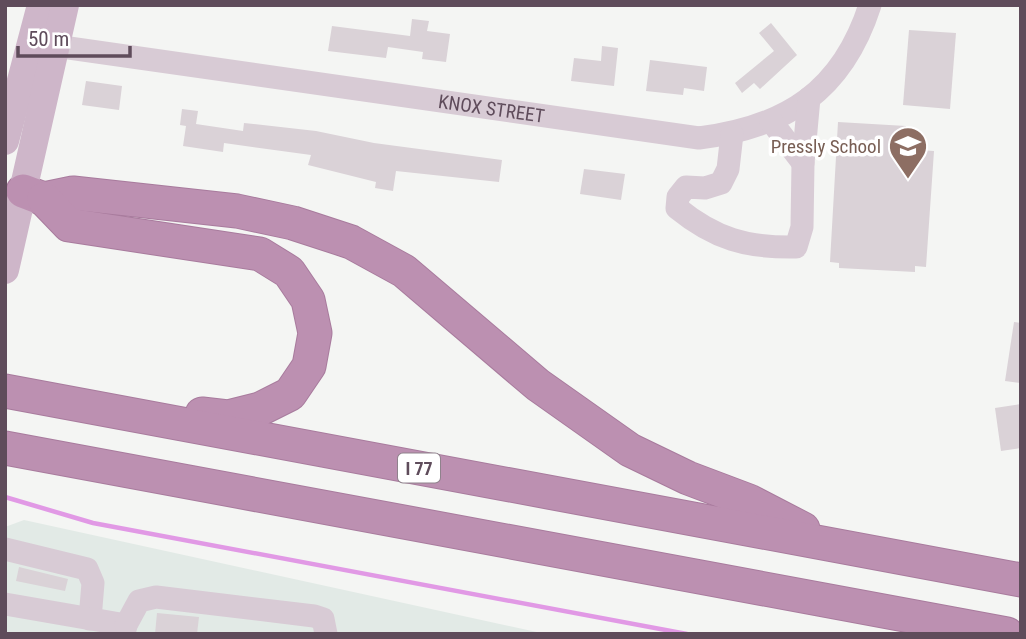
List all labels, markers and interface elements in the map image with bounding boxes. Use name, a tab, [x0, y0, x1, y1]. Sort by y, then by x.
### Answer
scale bar	[18, 14, 130, 58]
text: 50 m	[28, 27, 69, 51]
street label: KNOX STREET	[437, 89, 546, 127]
school or university icon: Pressly School	[887, 125, 929, 180]
place label: Pressly School	[771, 135, 881, 158]
road number: I 77	[398, 454, 440, 482]

